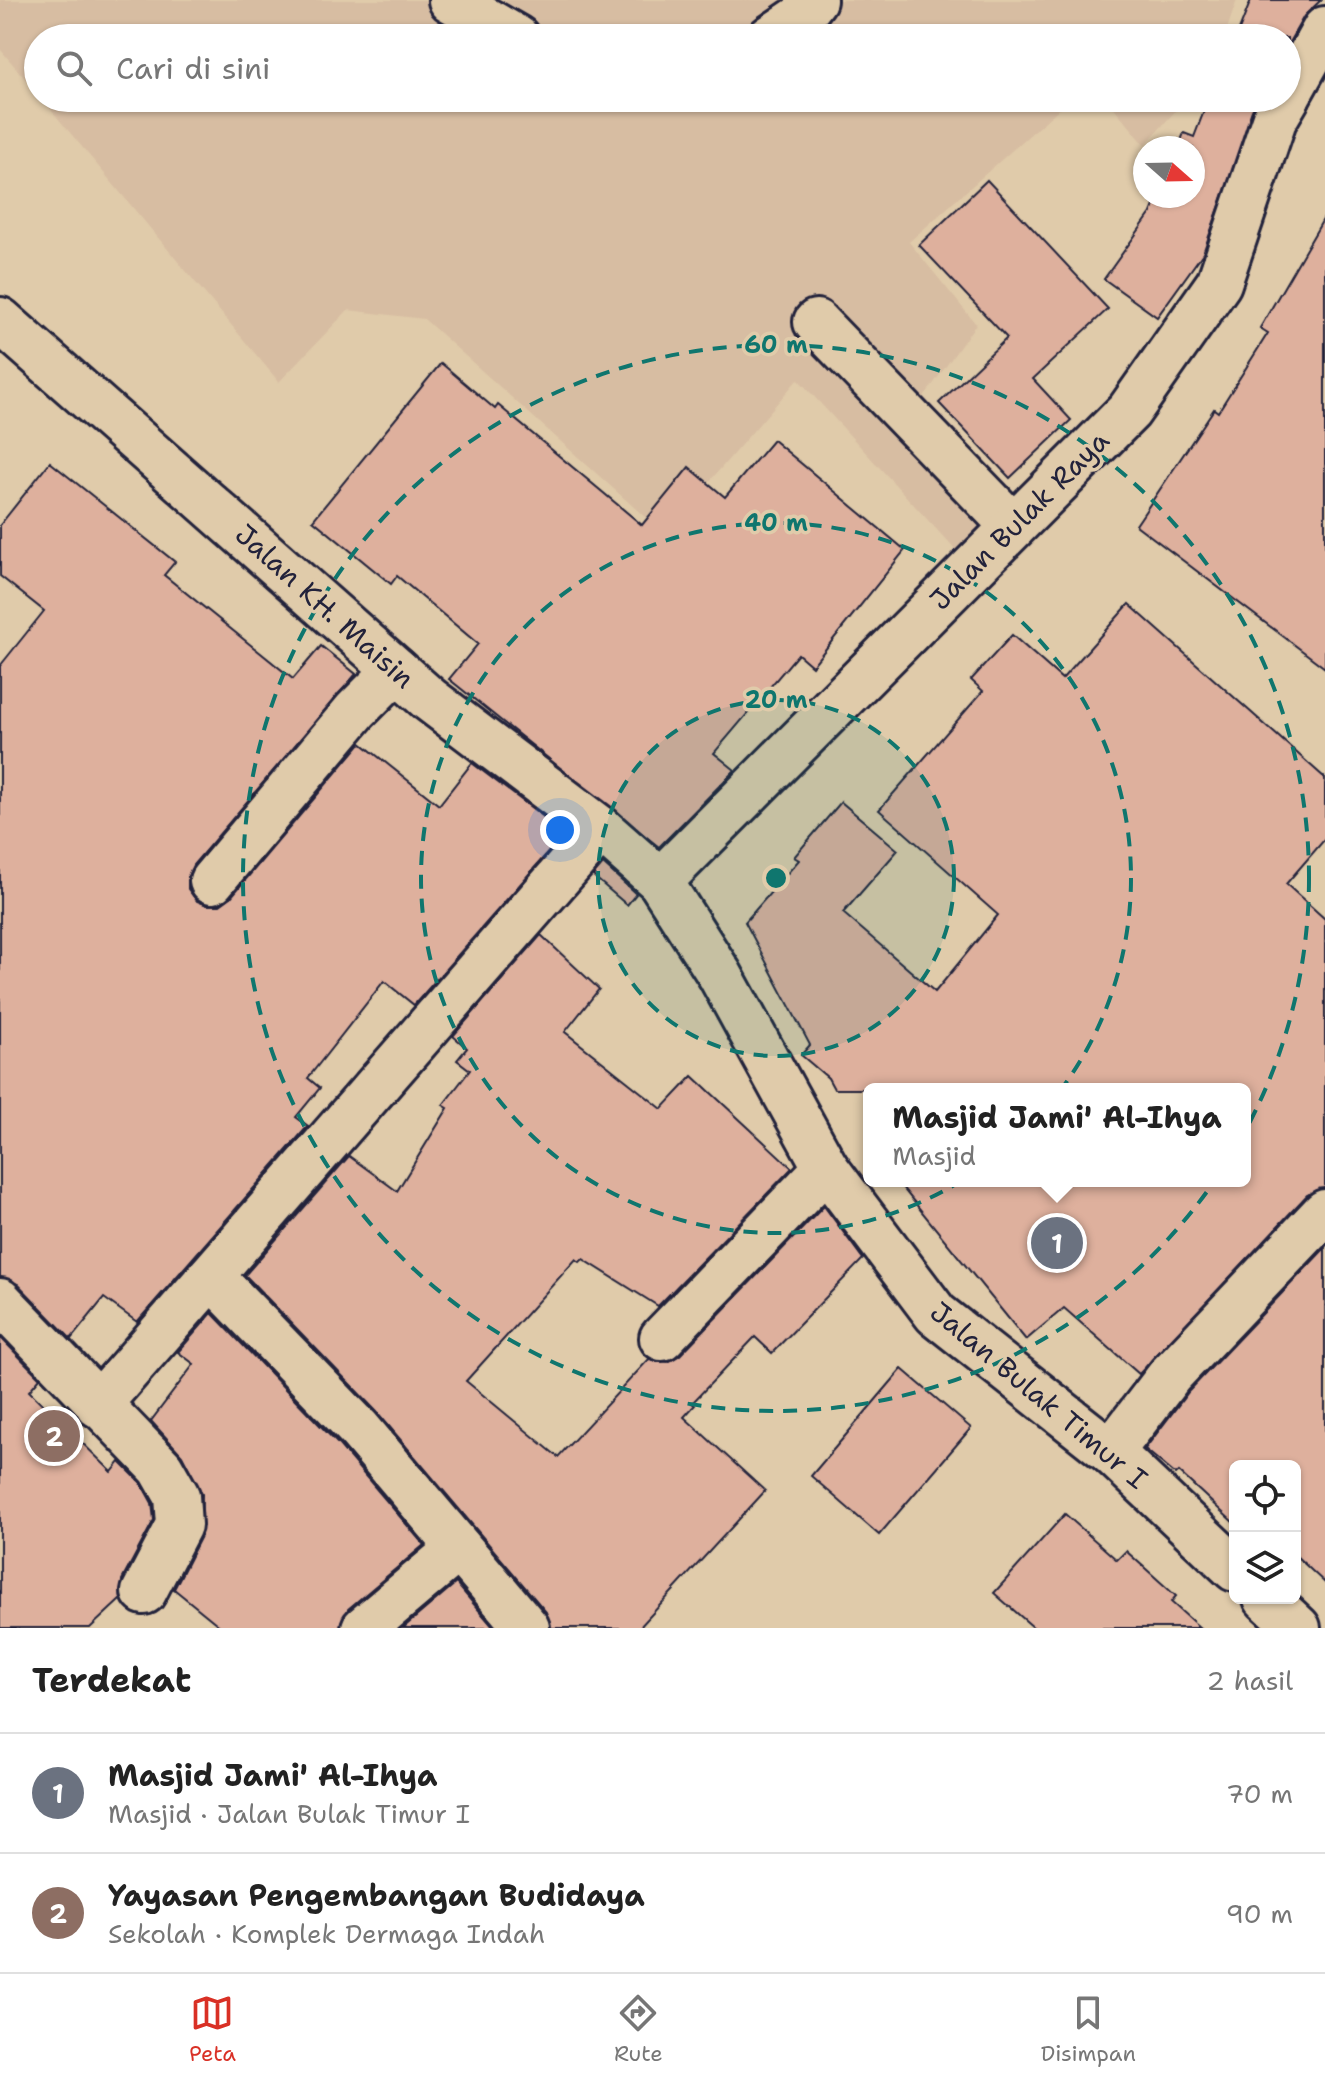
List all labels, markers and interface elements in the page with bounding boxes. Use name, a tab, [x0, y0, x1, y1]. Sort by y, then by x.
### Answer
search box	[24, 24, 1301, 112]
icon: search	[52, 46, 96, 90]
text: Cari di sini	[116, 48, 271, 89]
north arrow	[1133, 136, 1205, 208]
text: 60 m	[744, 329, 808, 361]
street label: Jalan Bulak Raya	[921, 422, 1117, 618]
text: 40 m	[744, 507, 808, 539]
street label: Jalan KH. Maisin	[227, 515, 423, 697]
text: 20 m	[744, 684, 808, 716]
your location	[540, 810, 580, 850]
centre of rings	[762, 864, 790, 892]
popup	[863, 1083, 1251, 1187]
text: Masjid Jami' Al-Ihya	[892, 1097, 1222, 1138]
text: Masjid	[892, 1138, 976, 1173]
pin: 1	[1031, 1213, 1083, 1273]
street label: Jalan Bulak Timur I	[922, 1293, 1156, 1497]
pin: 2	[28, 1406, 80, 1466]
map controls	[1229, 1460, 1301, 1604]
button: locate	[1229, 1460, 1301, 1532]
button: layers	[1229, 1532, 1301, 1604]
text: Terdekat	[32, 1657, 191, 1703]
text: 2 hasil	[1207, 1663, 1293, 1698]
text: Masjid Jami' Al-Ihya	[108, 1755, 437, 1796]
text: 1	[52, 1776, 64, 1811]
text: 70 m	[1226, 1776, 1293, 1811]
text: Masjid · Jalan Bulak Timur I	[108, 1796, 470, 1831]
text: Yayasan Pengembangan Budidaya	[108, 1875, 645, 1916]
text: 2	[49, 1896, 67, 1931]
text: 90 m	[1226, 1896, 1293, 1931]
text: Sekolah · Komplek Dermaga Indah	[108, 1916, 545, 1951]
tab: Peta	[189, 1991, 236, 2068]
tab: Rute	[614, 1991, 663, 2068]
tab: Disimpan	[1041, 1991, 1136, 2068]

